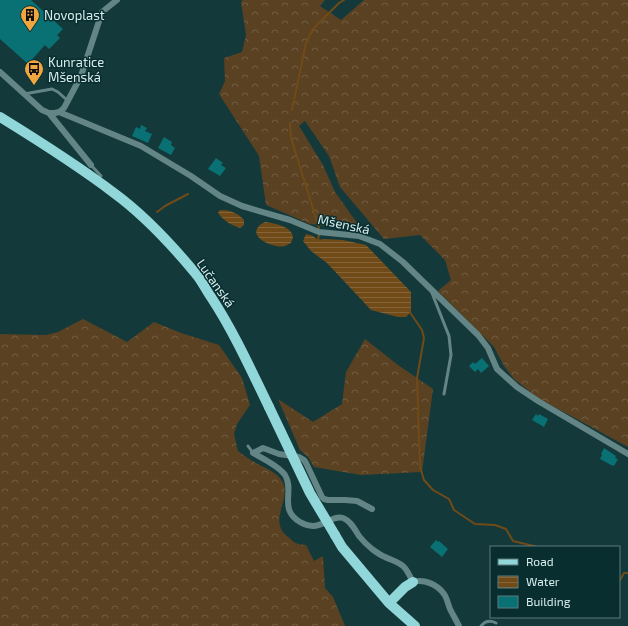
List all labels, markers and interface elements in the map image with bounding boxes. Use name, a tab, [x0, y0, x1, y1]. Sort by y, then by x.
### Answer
building icon: Novoplast	[19, 4, 41, 32]
place label: Novoplast	[44, 7, 105, 23]
place label: Kunratice Mšenská	[48, 54, 104, 85]
bus stop icon: Kunratice Mšenská	[23, 58, 45, 86]
street label: Mšenská	[316, 211, 372, 237]
street label: Lučanská	[194, 256, 238, 310]
legend	[490, 546, 620, 618]
text: Road	[526, 554, 554, 568]
text: Water	[526, 574, 560, 588]
text: Building	[526, 594, 571, 608]

